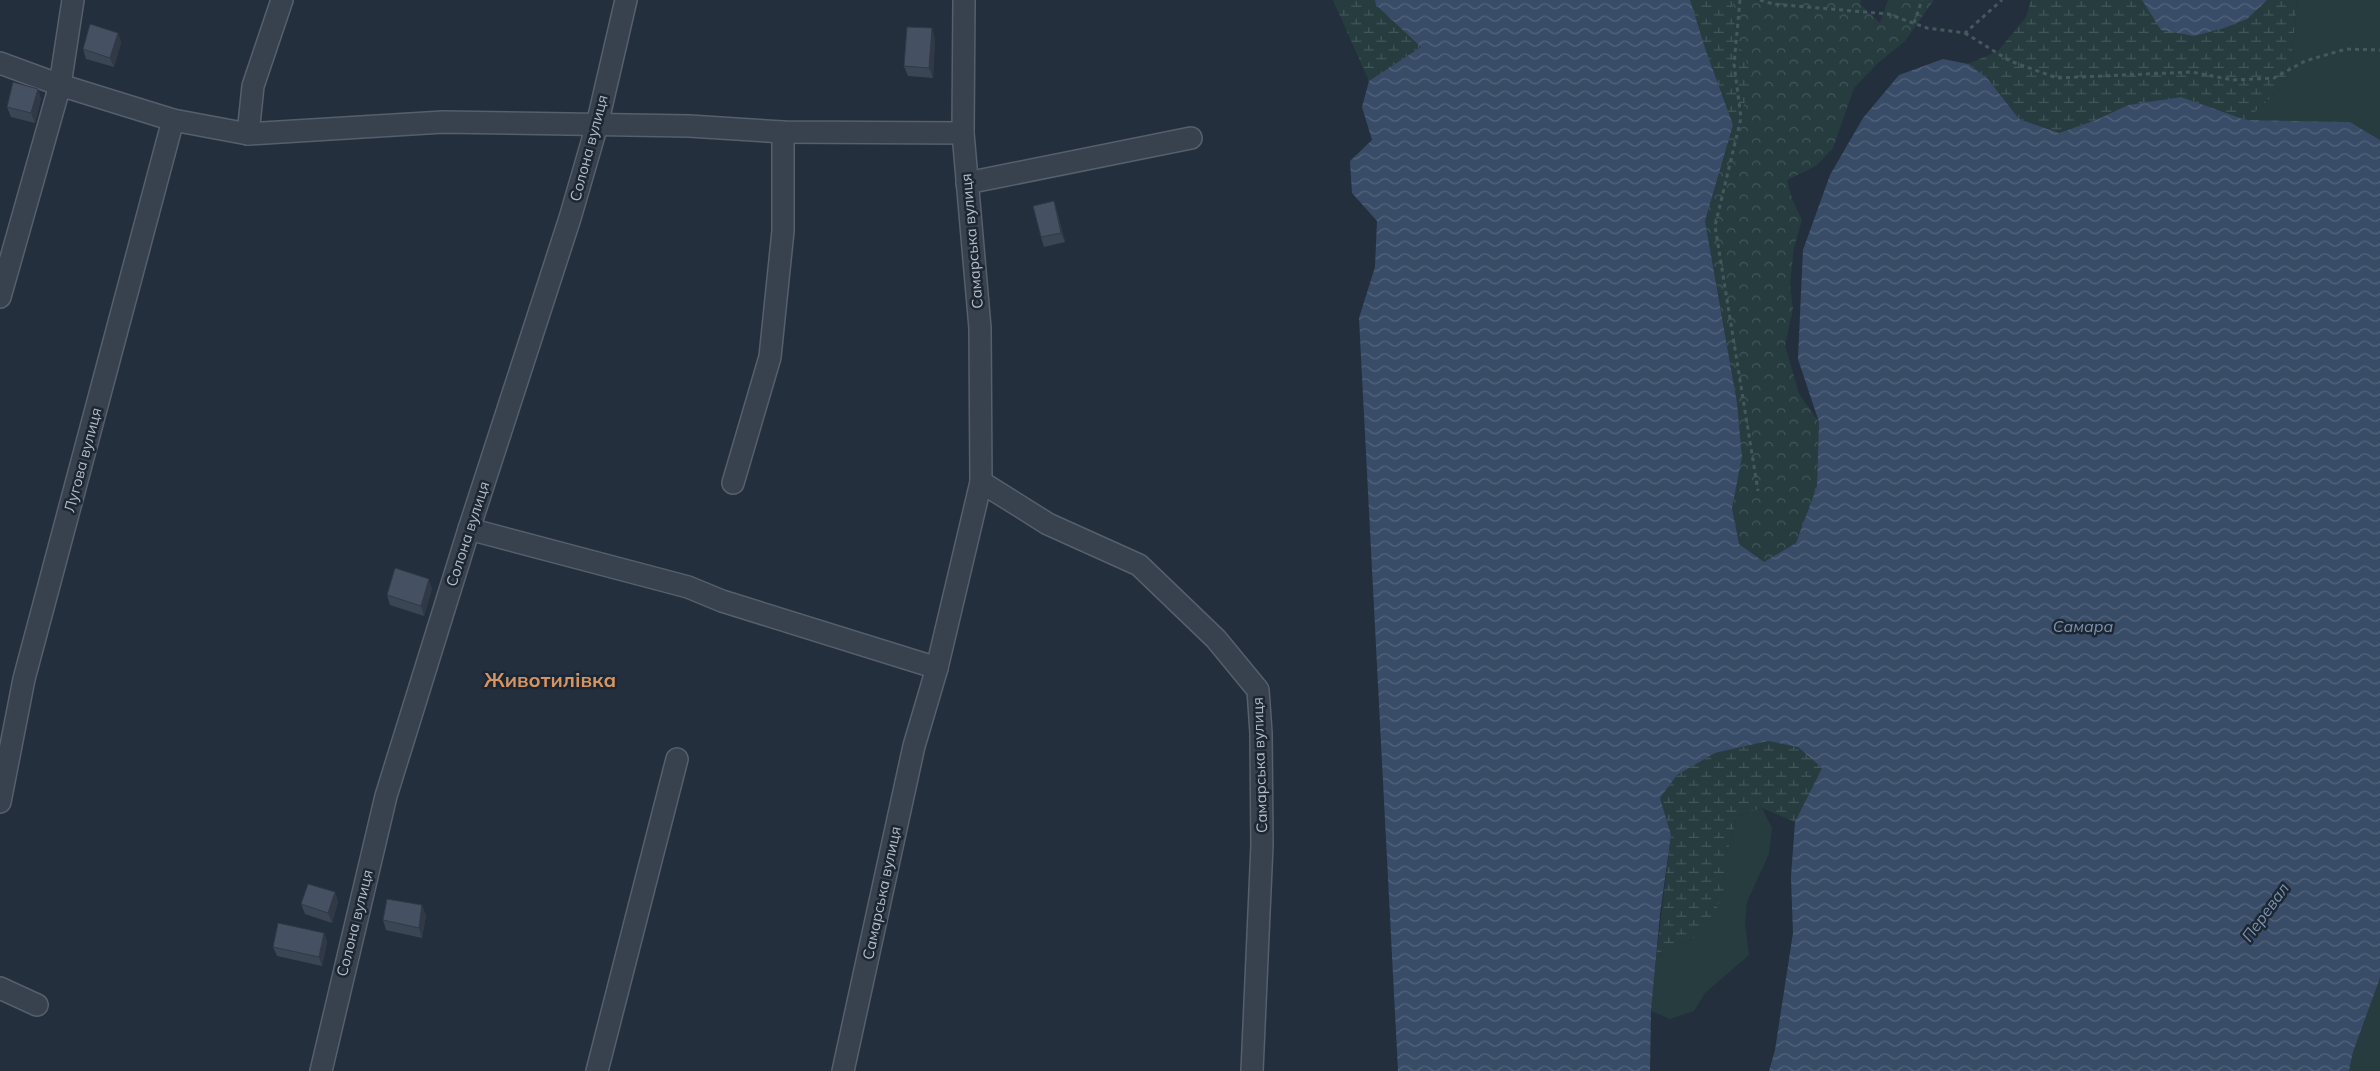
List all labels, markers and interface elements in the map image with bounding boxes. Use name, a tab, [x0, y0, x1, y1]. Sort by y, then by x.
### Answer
street label: Солона вулиця	[565, 93, 612, 203]
street label: Самарська вулиця	[956, 173, 987, 310]
street label: Лугова вулиця	[59, 405, 106, 514]
street label: Солона вулиця	[442, 479, 493, 589]
water label: Самара	[2053, 616, 2114, 636]
district label: Животилівка	[484, 667, 616, 692]
street label: Самарська вулиця	[1248, 697, 1271, 833]
street label: Самарська вулиця	[858, 825, 905, 961]
street label: Солона вулиця	[332, 868, 377, 978]
water label: Перевал	[2237, 879, 2293, 945]

